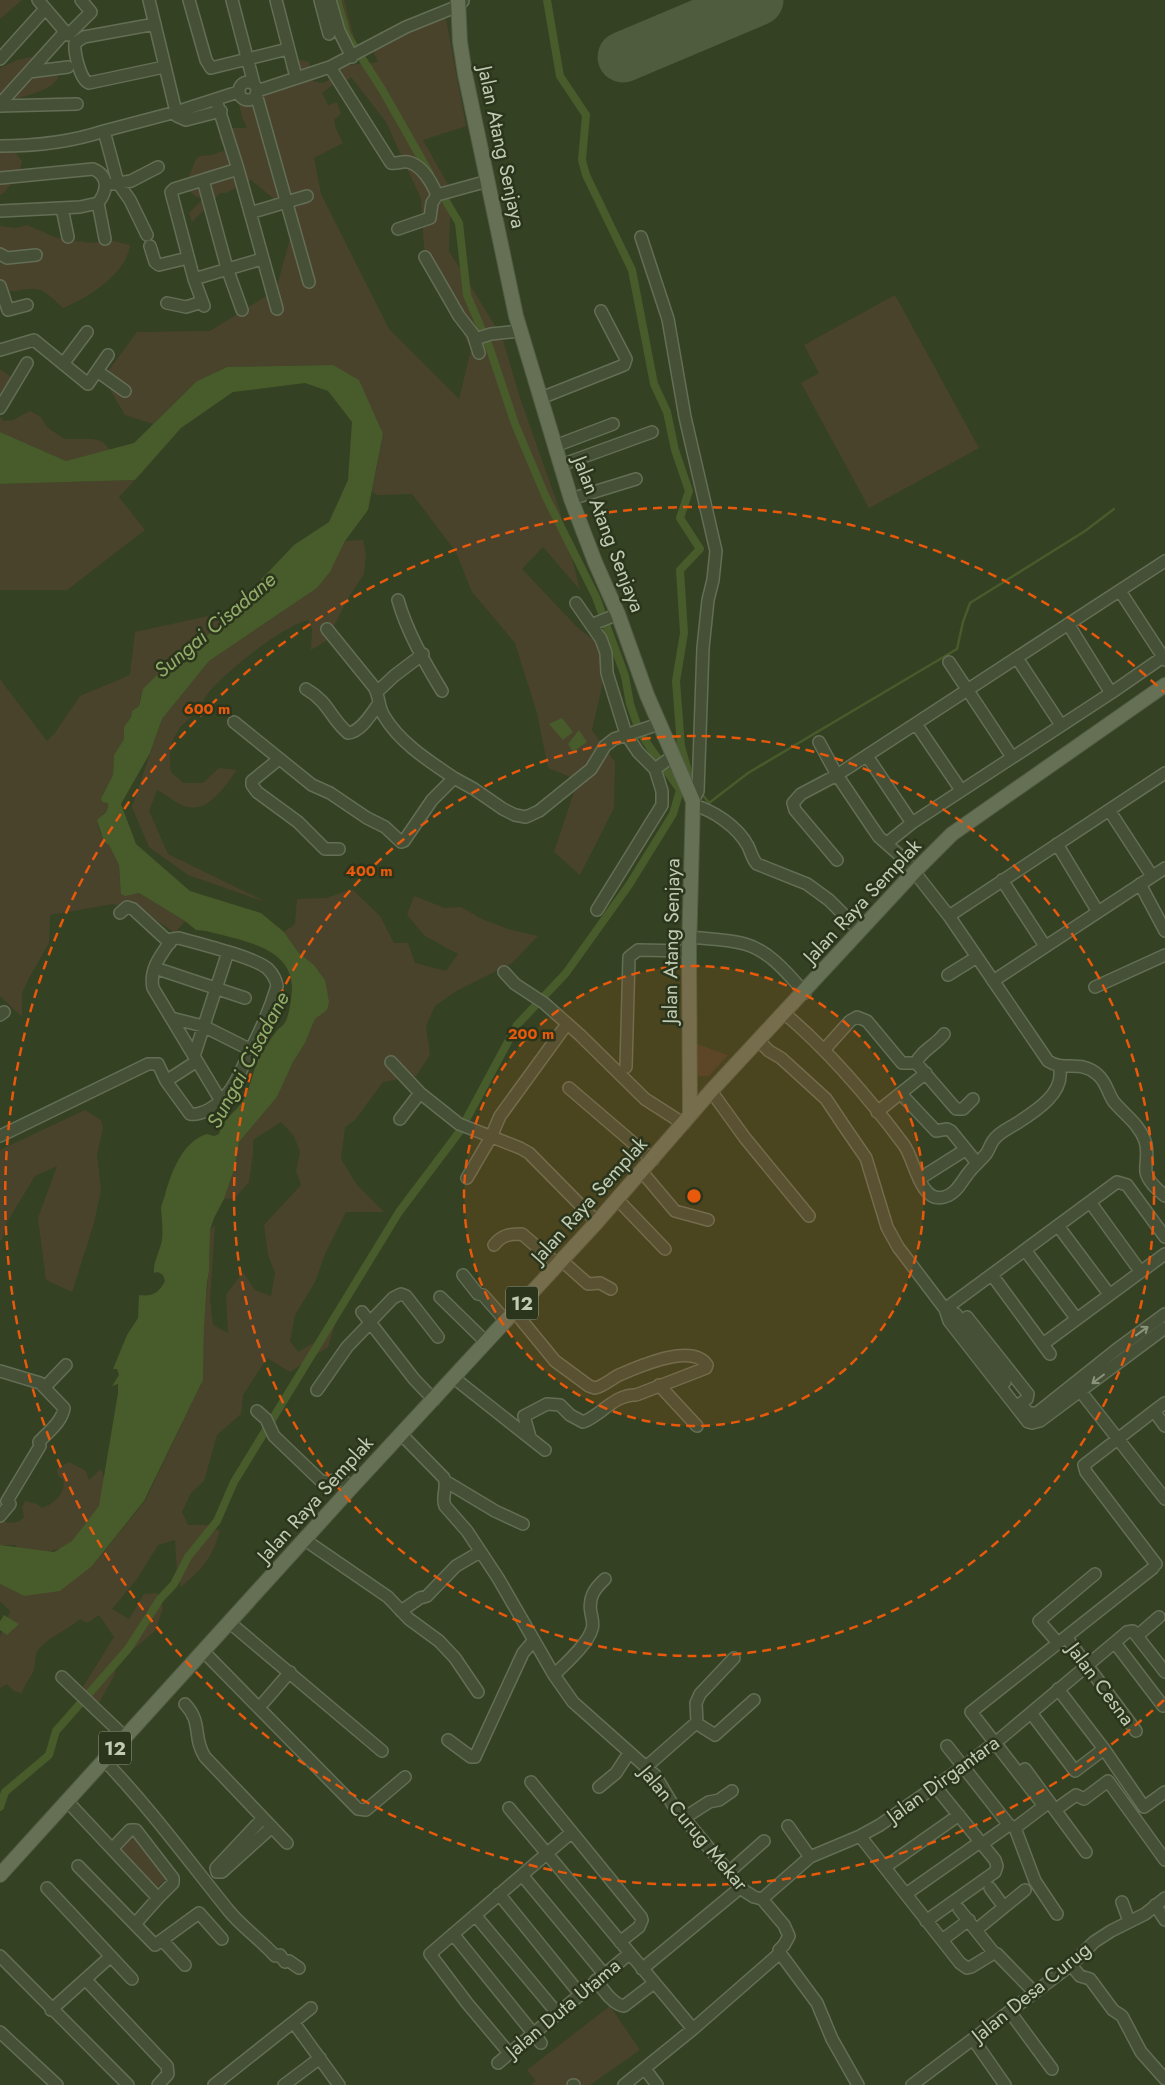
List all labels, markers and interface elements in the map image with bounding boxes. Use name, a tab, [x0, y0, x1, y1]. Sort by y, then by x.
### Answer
street label: Jalan Atang Senjaya	[470, 60, 533, 231]
street label: Jalan Atang Senjaya	[564, 449, 652, 617]
water label: Sungai Cisadane	[148, 565, 283, 685]
text: 600 m	[184, 698, 230, 720]
street label: Jalan Raya Semplak	[795, 832, 928, 973]
street label: Jalan Atang Senjaya	[656, 858, 687, 1027]
text: 400 m	[345, 860, 393, 882]
water label: Sungai Cisadane	[199, 986, 297, 1134]
text: 200 m	[508, 1023, 554, 1045]
street label: Jalan Raya Semplak	[523, 1130, 654, 1272]
centre of rings	[685, 1187, 703, 1205]
road number: 12	[506, 1286, 538, 1320]
one-way arrow	[1135, 1326, 1149, 1336]
one-way arrow	[1092, 1373, 1105, 1384]
street label: Jalan Raya Semplak	[249, 1429, 380, 1571]
street label: Jalan Cesna	[1058, 1634, 1141, 1732]
street label: Jalan Dirgantara	[879, 1729, 1006, 1832]
road number: 12	[99, 1732, 131, 1765]
street label: Jalan Curug Mekar	[630, 1757, 755, 1897]
street label: Jalan Desa Curug	[963, 1935, 1097, 2051]
street label: Jalan Duta Utama	[497, 1952, 627, 2067]

